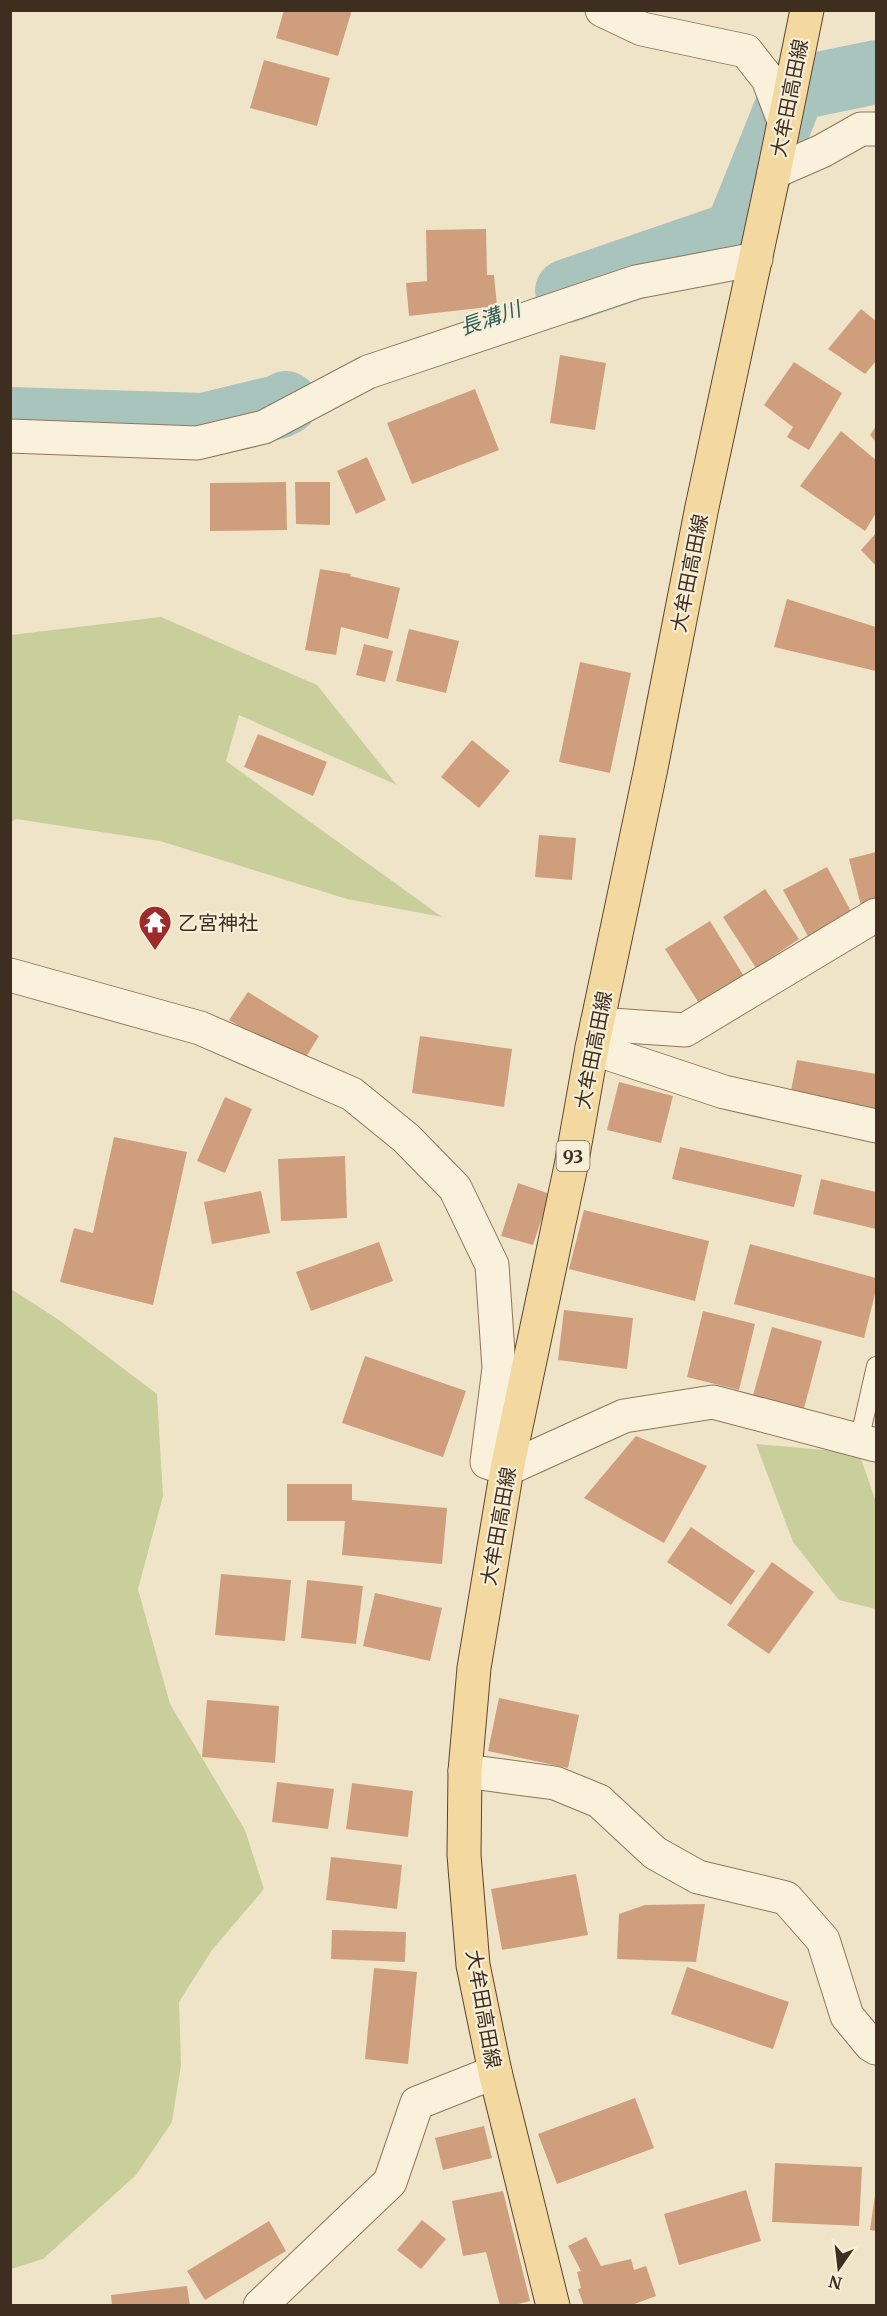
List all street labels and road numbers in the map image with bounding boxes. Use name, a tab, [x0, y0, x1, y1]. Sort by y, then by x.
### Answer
street label: 大牟田高田線	[765, 37, 813, 159]
street label: 大牟田高田線	[665, 512, 713, 634]
street label: 大牟田高田線	[569, 989, 617, 1111]
road number: 93	[556, 1141, 590, 1171]
street label: 大牟田高田線	[475, 1465, 521, 1587]
street label: 大牟田高田線	[461, 1948, 507, 2070]

